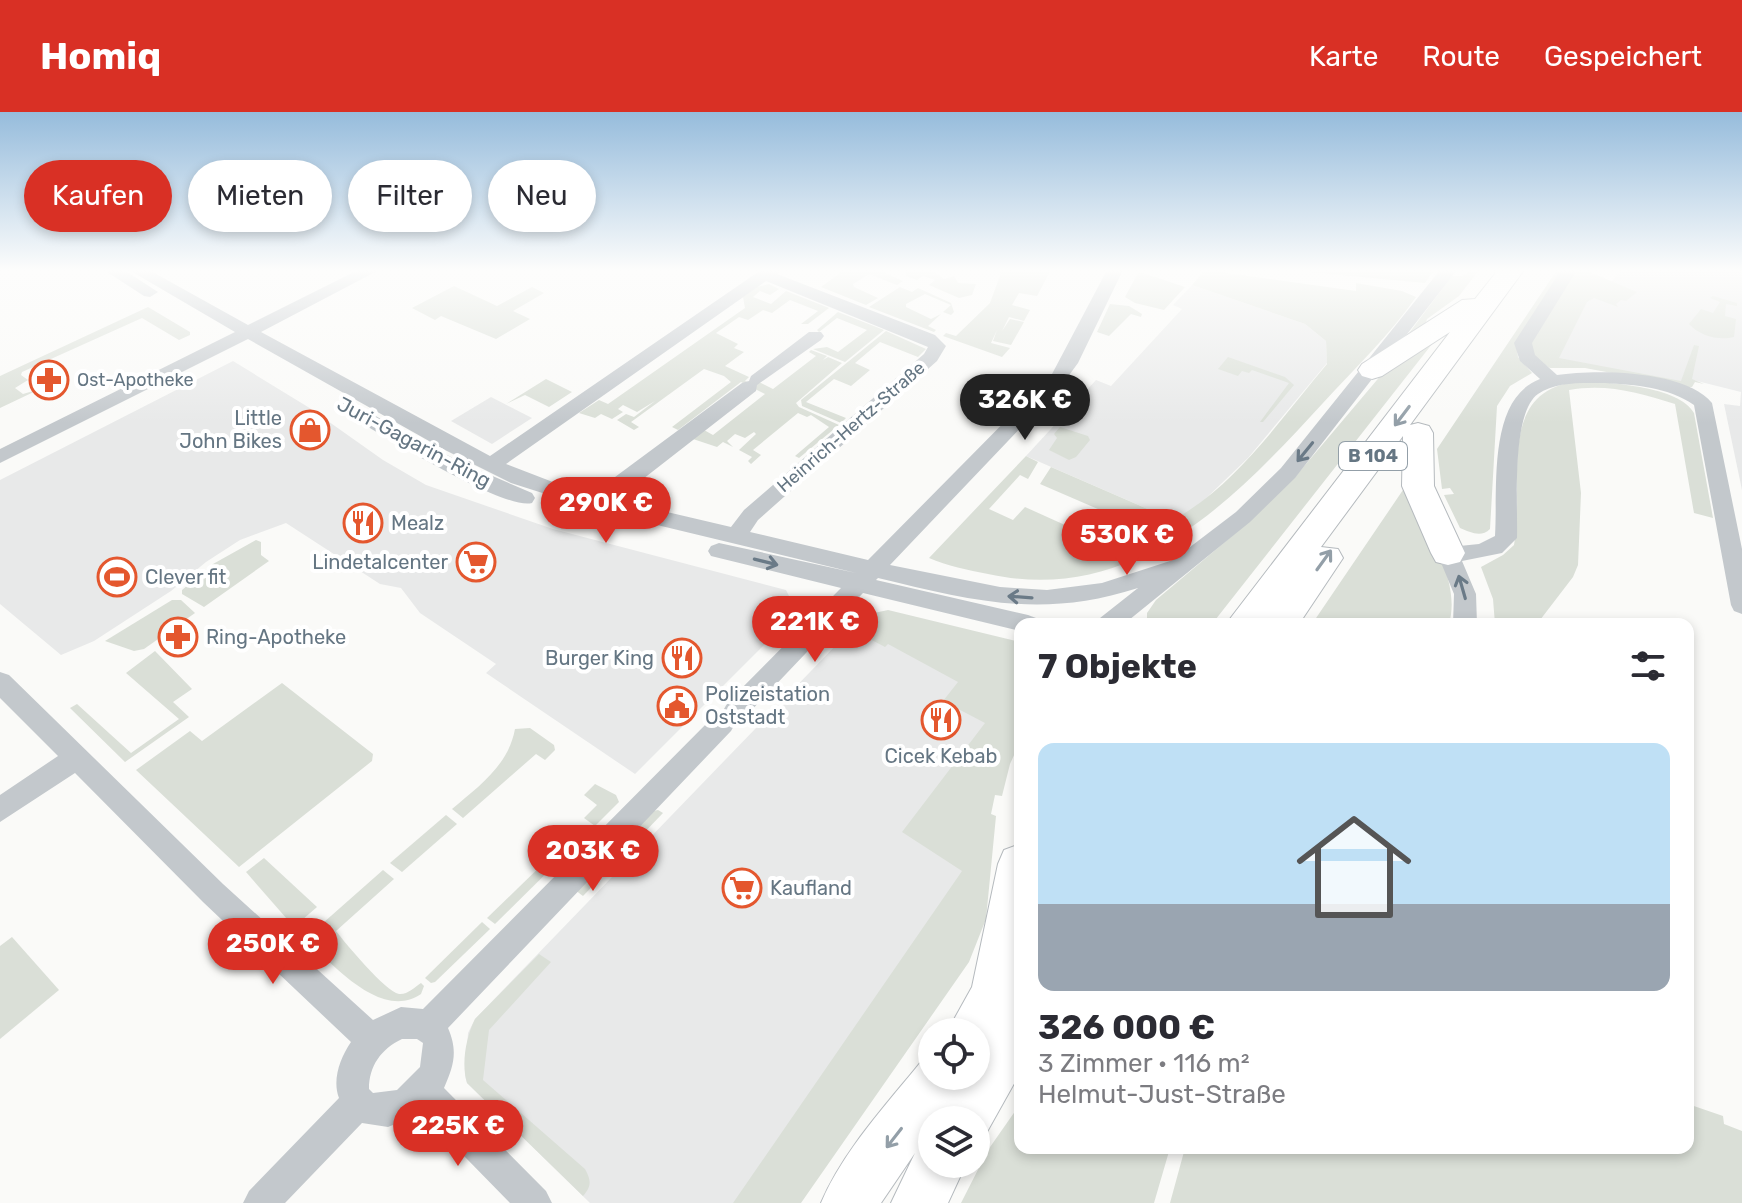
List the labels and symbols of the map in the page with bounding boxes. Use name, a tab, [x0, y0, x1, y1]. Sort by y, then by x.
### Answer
street label: Heinrich-Hertz-Straße	[773, 357, 929, 497]
pharmacy icon: Ost-Apotheke	[28, 359, 70, 401]
place label: Ost-Apotheke	[77, 369, 194, 391]
pin: 326K €	[960, 374, 1090, 442]
street label: Juri-Gagarin-Ring	[333, 391, 495, 493]
one-way arrow	[1394, 405, 1411, 426]
place label: Little John Bikes	[179, 406, 282, 453]
shop icon: Little John Bikes	[289, 409, 331, 451]
one-way arrow	[1296, 441, 1314, 462]
road number: B 104	[1339, 442, 1407, 470]
pin: 290K €	[541, 477, 671, 545]
restaurant icon: Mealz	[342, 502, 384, 544]
pin: 530K €	[1062, 509, 1192, 577]
place label: Mealz	[391, 511, 444, 535]
supermarket icon: Lindetalcenter	[455, 541, 497, 583]
place label: Lindetalcenter	[312, 550, 448, 574]
one-way arrow	[1316, 550, 1333, 572]
sports icon: Clever fit	[96, 556, 138, 598]
one-way arrow	[753, 556, 779, 571]
place label: Clever fit	[145, 565, 227, 589]
one-way arrow	[1454, 575, 1469, 601]
one-way arrow	[1007, 589, 1034, 604]
pin: 221K €	[750, 596, 880, 664]
pharmacy icon: Ring-Apotheke	[157, 616, 199, 658]
place label: Ring-Apotheke	[206, 625, 346, 649]
restaurant icon: Burger King	[661, 637, 703, 679]
place label: Burger King	[545, 646, 654, 670]
place label: Polizeistation Oststadt	[705, 682, 830, 729]
public building icon: Polizeistation Oststadt	[656, 685, 698, 727]
restaurant icon: Cicek Kebab	[920, 699, 962, 741]
place label: Cicek Kebab	[885, 744, 997, 768]
pin: 203K €	[528, 825, 658, 893]
supermarket icon: Kaufland	[721, 867, 763, 909]
place label: Kaufland	[770, 876, 852, 900]
pin: 250K €	[208, 918, 338, 986]
pin: 225K €	[393, 1100, 523, 1168]
one-way arrow	[886, 1127, 903, 1148]

